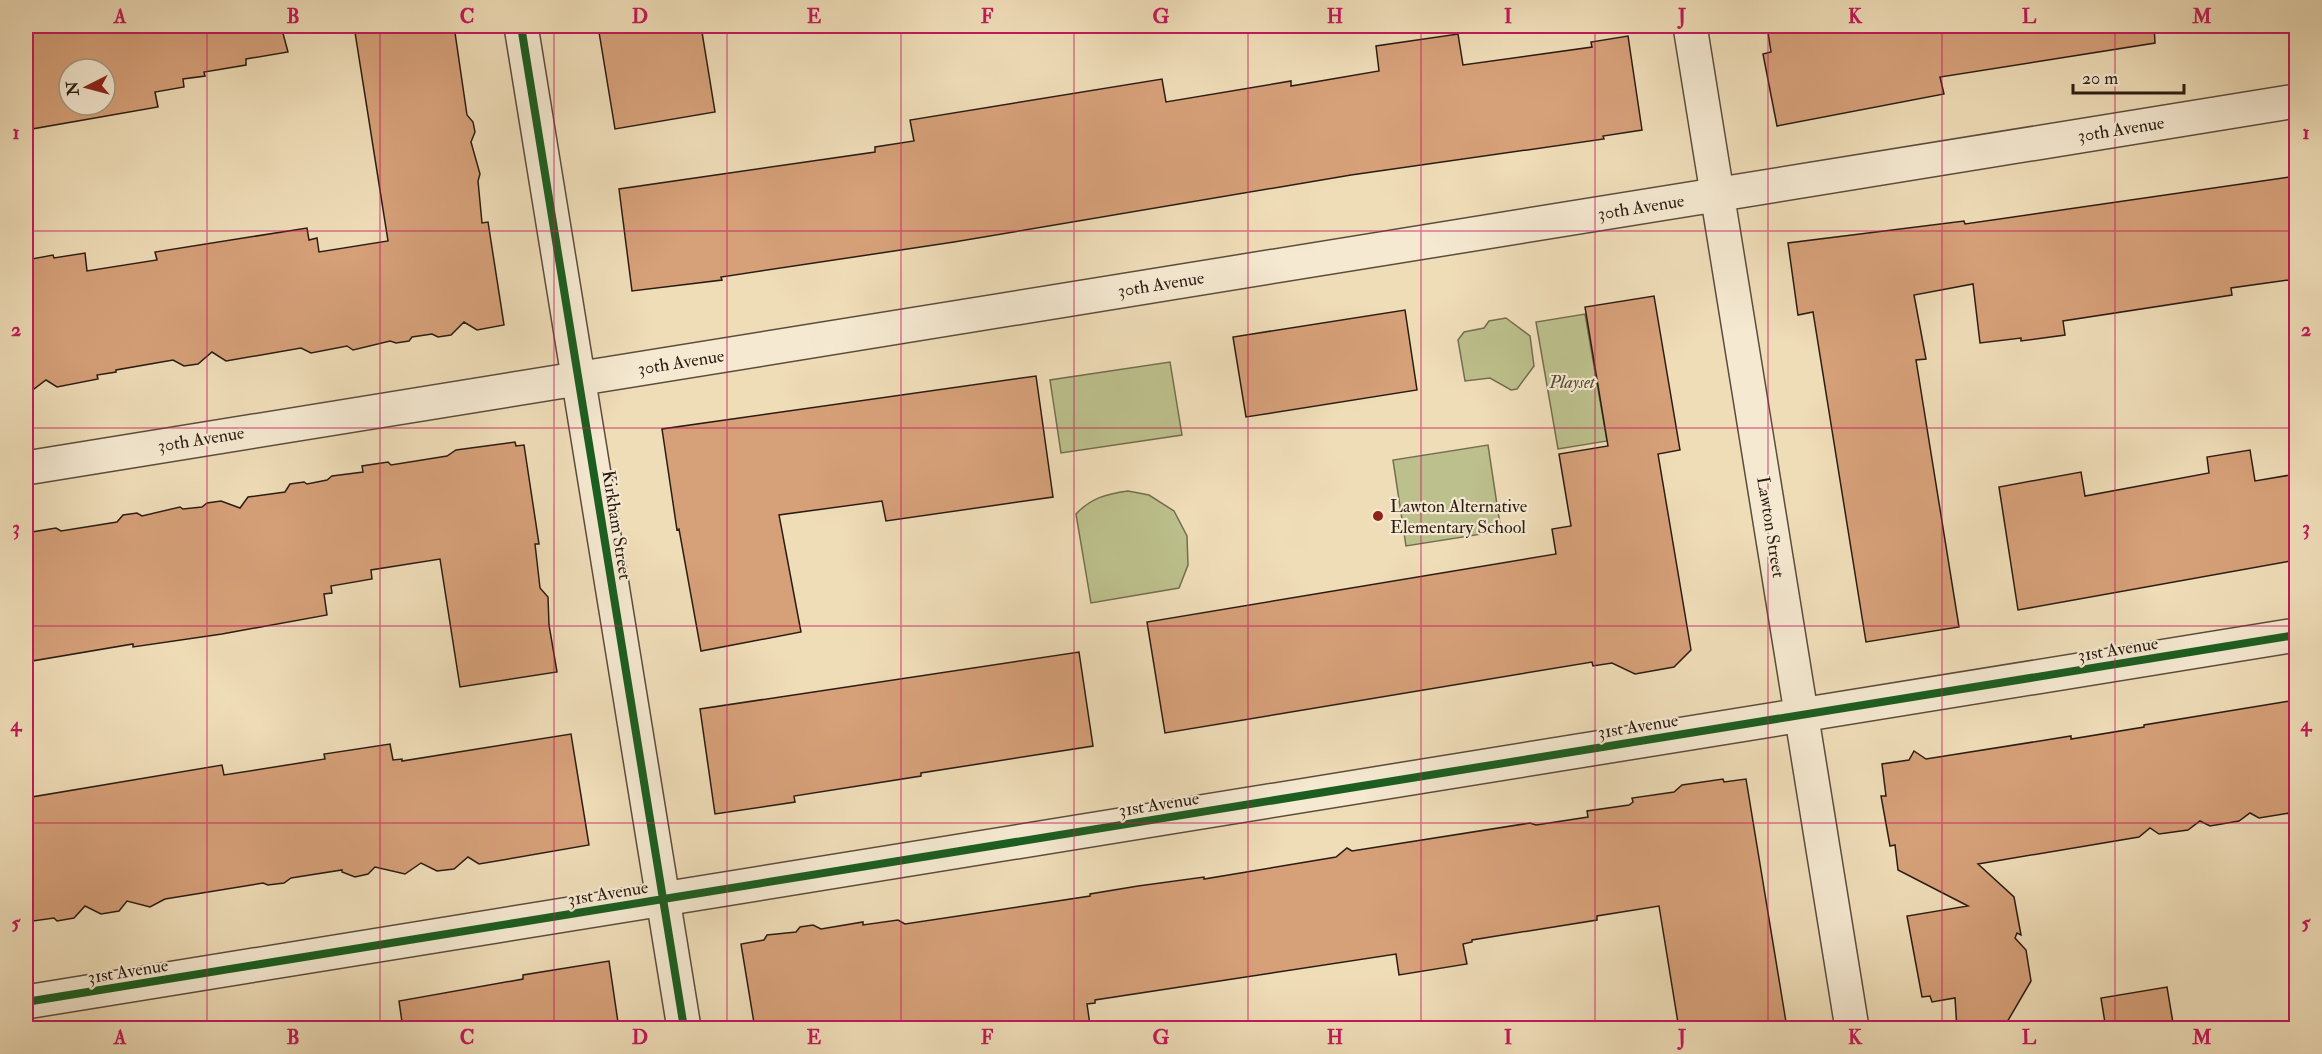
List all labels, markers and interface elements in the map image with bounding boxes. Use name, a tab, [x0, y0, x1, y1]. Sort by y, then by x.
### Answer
text: A	[113, 4, 127, 29]
text: B	[286, 4, 300, 29]
text: C	[460, 4, 474, 29]
text: D	[632, 4, 648, 29]
text: E	[807, 4, 822, 29]
text: F	[981, 4, 994, 29]
text: G	[1153, 4, 1170, 29]
text: H	[1327, 4, 1343, 29]
text: I	[1504, 4, 1512, 29]
text: J	[1677, 4, 1686, 29]
text: K	[1848, 4, 1863, 29]
text: L	[2022, 4, 2037, 29]
text: M	[2191, 4, 2212, 29]
north arrow	[57, 57, 117, 117]
scale bar	[2073, 57, 2184, 95]
text: 20 m	[2082, 67, 2118, 90]
text: N	[62, 80, 84, 98]
street label: 30th Avenue	[2076, 111, 2166, 148]
text: 1	[12, 120, 20, 145]
text: 1	[2302, 120, 2310, 145]
street label: 30th Avenue	[1596, 189, 1686, 226]
street label: 30th Avenue	[1116, 266, 1206, 303]
text: 2	[11, 317, 21, 342]
text: 2	[2301, 317, 2311, 342]
street label: 30th Avenue	[636, 344, 726, 381]
park label: Playset	[1548, 371, 1596, 394]
street label: 30th Avenue	[156, 421, 246, 458]
street label: Kirkham Street	[597, 469, 637, 582]
street label: Lawton Street	[1751, 475, 1790, 580]
place label: Lawton Alternative Elementary School	[1390, 495, 1528, 539]
marker: Lawton Alternative Elementary School	[1371, 509, 1385, 523]
text: 3	[12, 515, 20, 540]
text: 3	[2302, 515, 2310, 540]
street label: 31st Avenue	[2076, 632, 2160, 667]
street label: 31st Avenue	[1596, 709, 1680, 744]
text: 4	[10, 712, 23, 737]
text: 4	[2300, 712, 2313, 737]
street label: 31st Avenue	[1117, 787, 1201, 822]
street label: 31st Avenue	[566, 876, 650, 911]
text: 5	[12, 910, 22, 935]
text: 5	[2302, 910, 2312, 935]
street label: 31st Avenue	[86, 954, 170, 989]
text: A	[113, 1025, 127, 1050]
text: B	[286, 1025, 300, 1050]
text: C	[460, 1025, 474, 1050]
text: D	[632, 1025, 648, 1050]
text: E	[807, 1025, 822, 1050]
text: F	[981, 1025, 994, 1050]
text: G	[1153, 1025, 1170, 1050]
text: H	[1327, 1025, 1343, 1050]
text: I	[1504, 1025, 1512, 1050]
text: J	[1677, 1025, 1686, 1050]
text: K	[1848, 1025, 1863, 1050]
text: L	[2022, 1025, 2037, 1050]
text: M	[2191, 1025, 2212, 1050]

